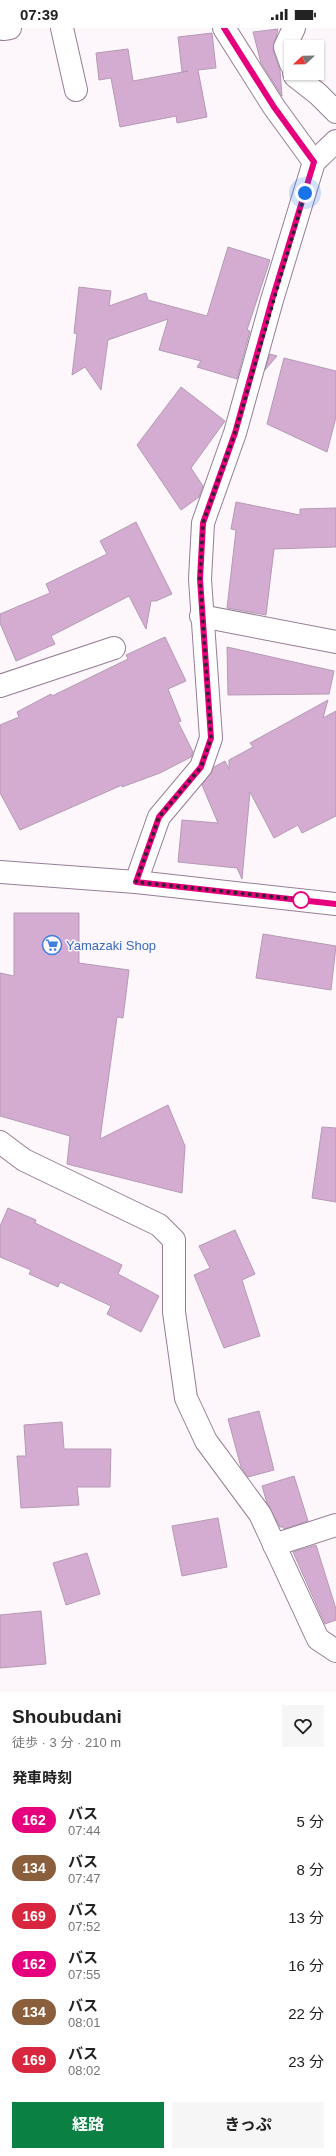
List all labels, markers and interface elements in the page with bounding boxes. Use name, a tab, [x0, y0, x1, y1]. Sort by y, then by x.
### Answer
text: 07:39	[20, 6, 58, 23]
north arrow	[284, 40, 324, 80]
map controls	[284, 40, 324, 80]
your location	[295, 183, 315, 203]
unlabelled marker	[292, 891, 310, 909]
supermarket icon: Yamazaki Shop	[41, 934, 63, 956]
place label: Yamazaki Shop	[66, 938, 156, 953]
button: heart	[282, 1705, 324, 1747]
text: Shoubudani	[12, 1706, 122, 1727]
text: 徒歩 · 3 分 · 210 m	[12, 1735, 121, 1750]
text: 発車時刻	[12, 1769, 72, 1786]
text: バス	[68, 1805, 98, 1822]
text: 162	[22, 1812, 46, 1828]
text: 5 分	[296, 1813, 324, 1830]
text: 07:44	[68, 1823, 101, 1838]
text: バス	[68, 1853, 98, 1870]
text: 134	[22, 1860, 46, 1876]
text: 8 分	[296, 1861, 324, 1878]
text: 07:47	[68, 1871, 101, 1886]
text: バス	[68, 1901, 98, 1918]
text: 169	[22, 1908, 46, 1924]
text: 13 分	[288, 1909, 324, 1926]
text: 07:52	[68, 1919, 101, 1934]
text: バス	[68, 1949, 98, 1966]
text: 162	[22, 1956, 46, 1972]
text: 16 分	[288, 1957, 324, 1974]
text: 07:55	[68, 1967, 101, 1982]
text: バス	[68, 1997, 98, 2014]
text: 134	[22, 2004, 46, 2020]
text: 22 分	[288, 2005, 324, 2022]
text: 08:01	[68, 2015, 101, 2030]
text: バス	[68, 2045, 98, 2062]
text: 169	[22, 2052, 46, 2068]
text: 23 分	[288, 2053, 324, 2070]
text: 08:02	[68, 2063, 101, 2078]
button: 経路	[12, 2102, 164, 2148]
button: きっぷ	[172, 2102, 324, 2148]

